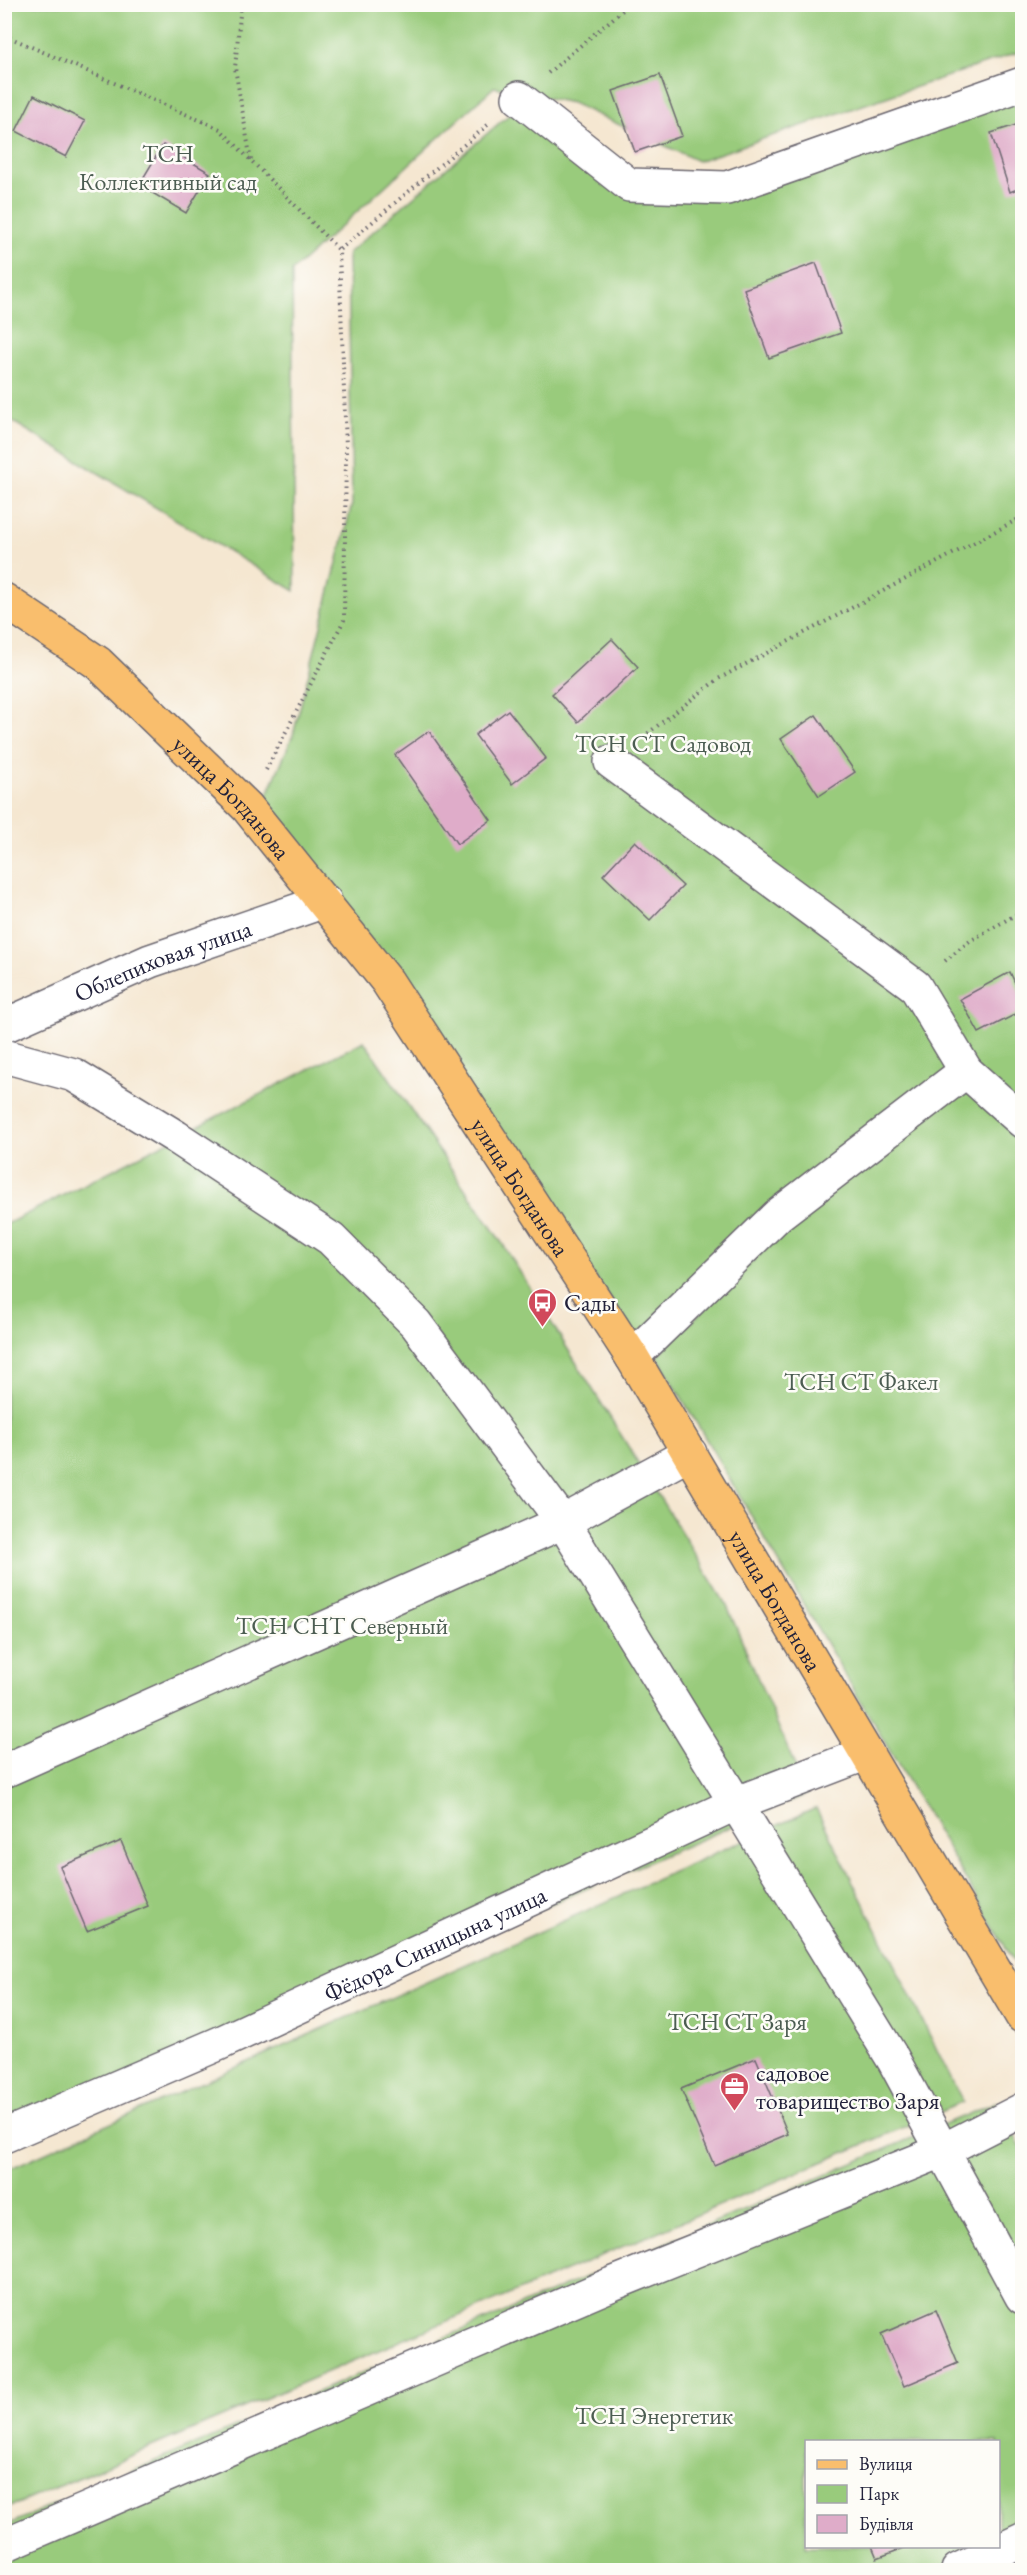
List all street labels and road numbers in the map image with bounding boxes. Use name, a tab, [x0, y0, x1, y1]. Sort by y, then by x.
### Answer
street label: улица Богданова	[166, 728, 298, 866]
street label: Облепиховая улица	[69, 912, 256, 1008]
street label: улица Богданова	[464, 1111, 578, 1262]
street label: улица Богданова	[722, 1524, 830, 1677]
street label: Фёдора Синицына улица	[319, 1878, 551, 2008]

